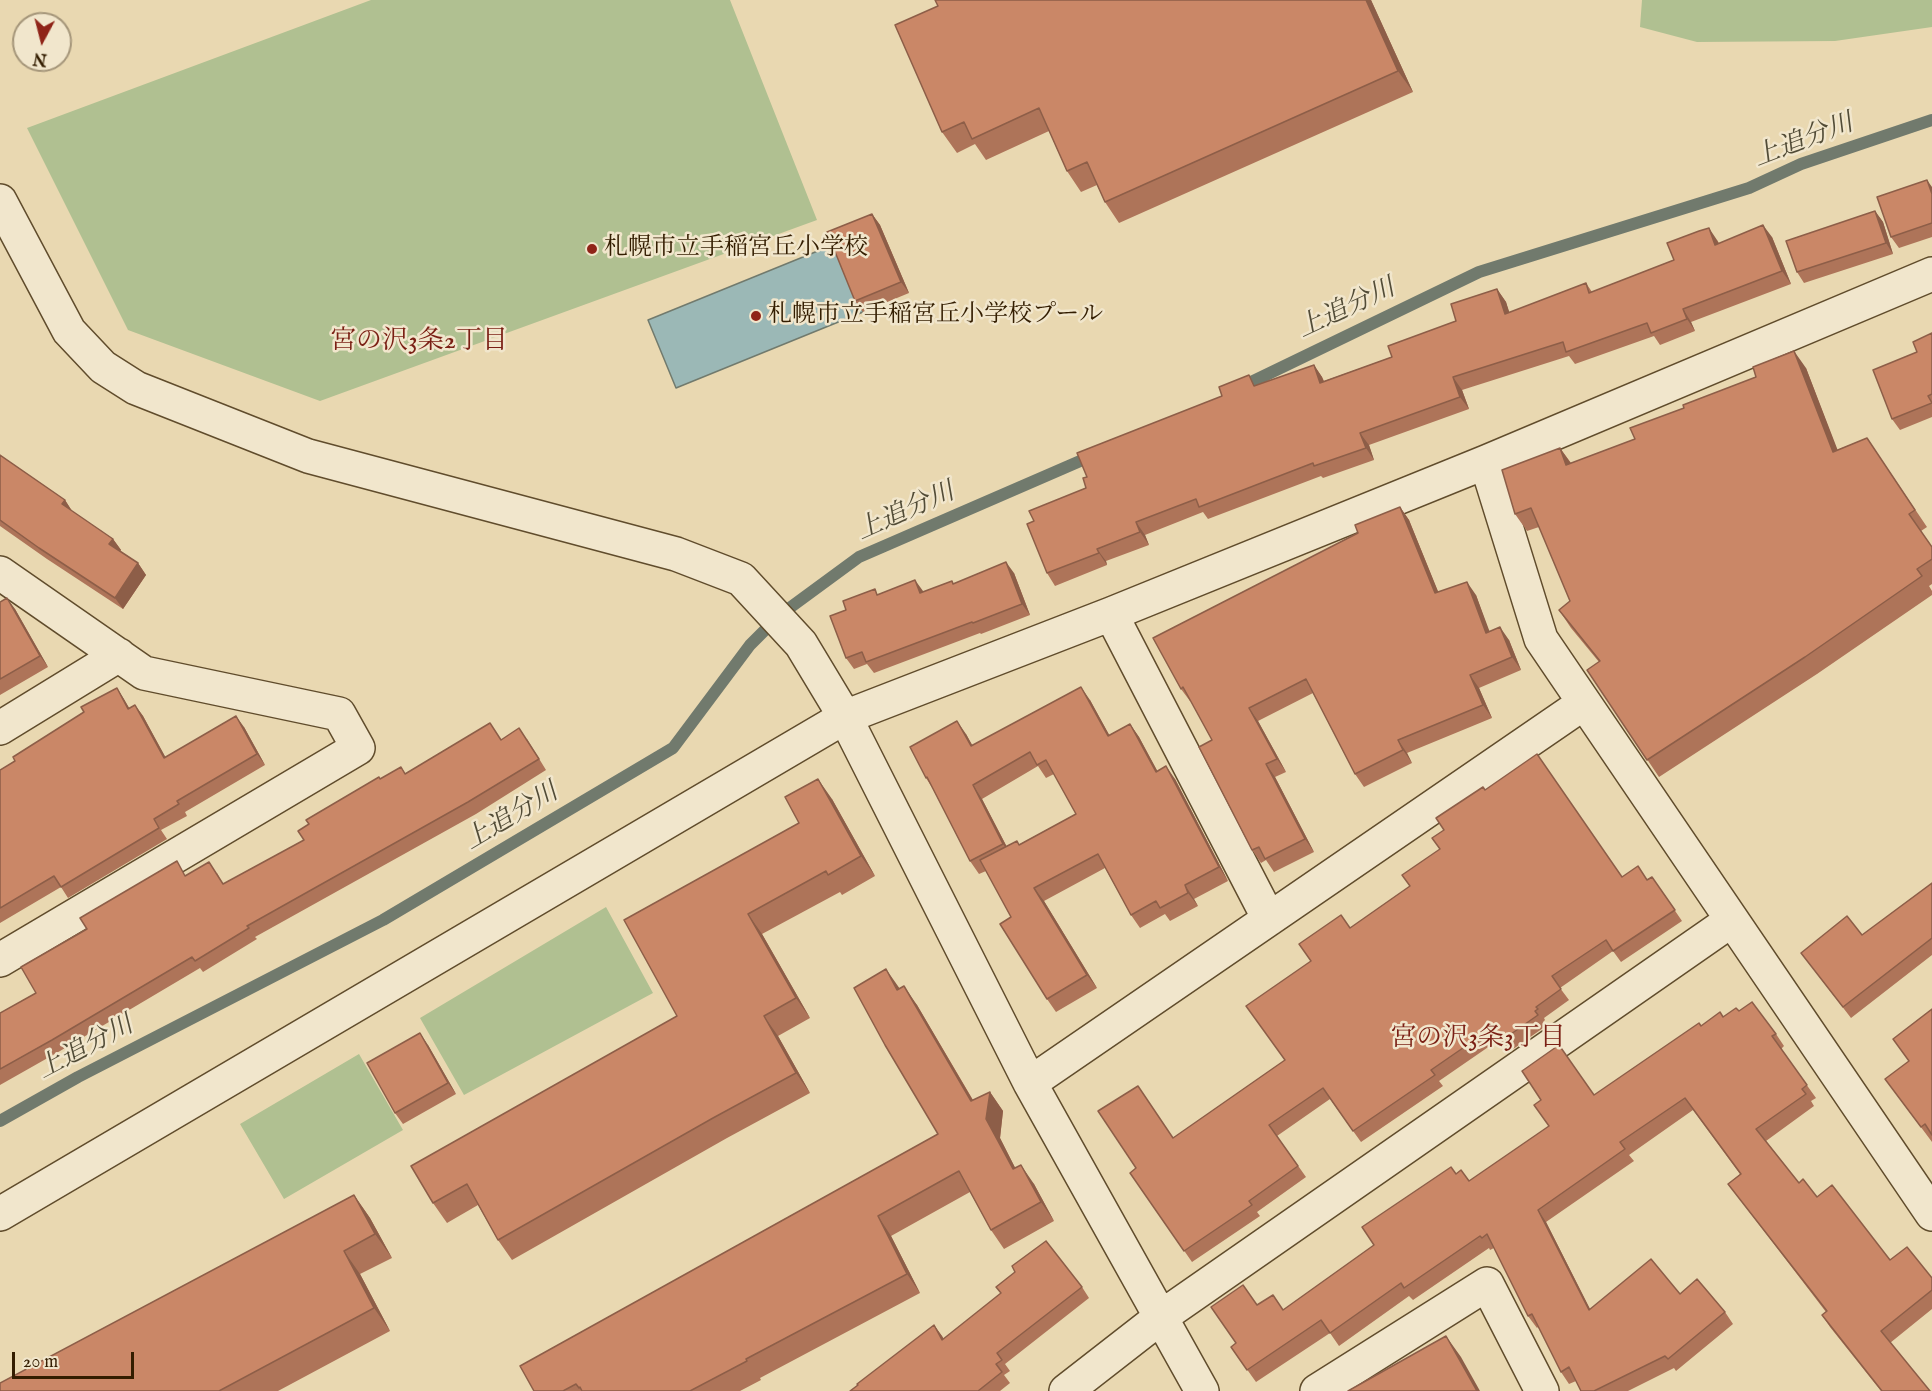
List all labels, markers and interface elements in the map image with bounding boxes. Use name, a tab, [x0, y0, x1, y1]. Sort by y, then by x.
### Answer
north arrow	[12, 12, 72, 72]
text: N	[32, 47, 48, 69]
water label: 上追分川	[1750, 109, 1858, 175]
place label: 札幌市立手稲宮丘小学校	[604, 235, 868, 263]
marker: 札幌市立手稲宮丘小学校	[585, 242, 599, 256]
water label: 上追分川	[1293, 274, 1401, 346]
place label: 札幌市立手稲宮丘小学校プール	[768, 302, 1103, 330]
marker: 札幌市立手稲宮丘小学校プール	[749, 309, 763, 323]
district label: 宮の沢3条2丁目	[330, 327, 508, 359]
water label: 上追分川	[852, 478, 960, 548]
water label: 上追分川	[459, 778, 565, 858]
water label: 上追分川	[33, 1011, 139, 1087]
district label: 宮の沢3条3丁目	[1390, 1024, 1566, 1056]
scale bar	[15, 1340, 136, 1378]
text: 20 m	[23, 1351, 58, 1374]

